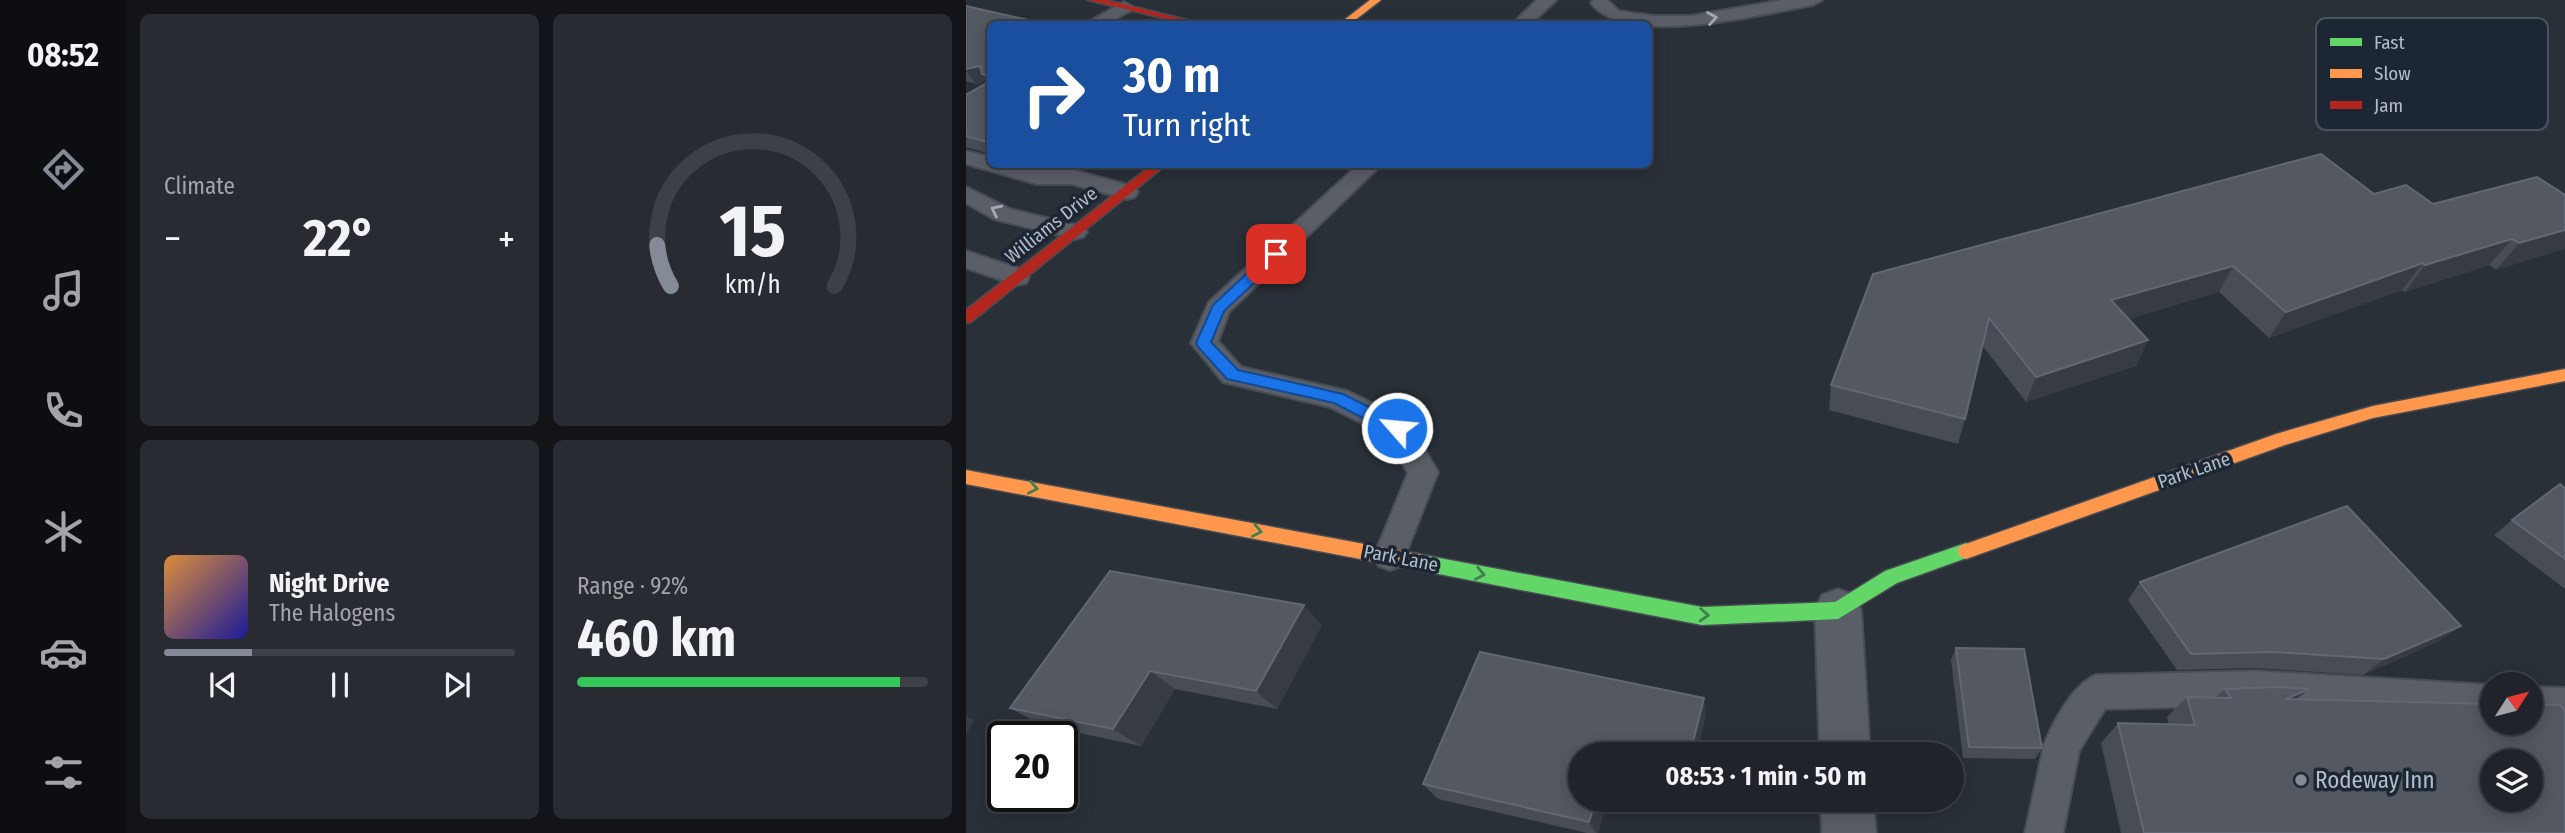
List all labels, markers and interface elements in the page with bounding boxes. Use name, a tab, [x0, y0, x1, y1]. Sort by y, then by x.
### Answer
one-way arrow	[1706, 11, 1718, 26]
legend	[2316, 18, 2548, 130]
text: Fast	[2374, 31, 2405, 54]
text: 08:52	[27, 36, 99, 74]
text: 30 m	[1123, 46, 1221, 105]
icon: right	[1008, 49, 1099, 140]
text: Slow	[2374, 62, 2411, 85]
text: Jam	[2374, 94, 2403, 117]
text: Turn right	[1123, 106, 1250, 144]
icon: directions	[39, 145, 88, 194]
text: Climate	[164, 172, 235, 200]
street label: Williams Drive	[1000, 182, 1102, 268]
text: 15	[719, 188, 786, 275]
one-way arrow	[991, 204, 1003, 218]
text: 22°	[303, 207, 376, 270]
text: −	[164, 216, 181, 262]
text: +	[498, 216, 515, 262]
pin	[1246, 224, 1306, 284]
icon: arrive	[1257, 235, 1295, 273]
icon: music	[39, 266, 88, 315]
text: km/h	[725, 270, 780, 300]
icon: phone	[39, 386, 88, 435]
position arrow	[1360, 391, 1434, 465]
street label: Park Lane	[2155, 447, 2233, 493]
one-way arrow	[1027, 480, 1039, 495]
icon: climate	[39, 507, 88, 556]
one-way arrow	[1251, 523, 1263, 538]
street label: Park Lane	[1362, 540, 1440, 576]
one-way arrow	[1474, 565, 1486, 580]
text: Night Drive	[269, 568, 389, 599]
text: Range · 92%	[577, 572, 688, 600]
text: The Halogens	[269, 599, 395, 627]
text: 460 km	[577, 607, 736, 670]
one-way arrow	[1699, 607, 1710, 622]
icon: car	[39, 628, 88, 677]
icon: previous	[204, 666, 242, 704]
icon: pause	[321, 666, 359, 704]
icon: next	[438, 666, 476, 704]
north arrow	[2480, 672, 2543, 735]
map controls	[2480, 672, 2543, 812]
speed limit sign: 20	[987, 721, 1078, 812]
icon: filters	[39, 748, 88, 797]
button: layers	[2480, 749, 2543, 812]
text: 08:53 · 1 min · 50 m	[1665, 761, 1867, 792]
place label: Rodeway Inn	[2315, 766, 2435, 794]
marker: Rodeway Inn	[2293, 772, 2309, 788]

